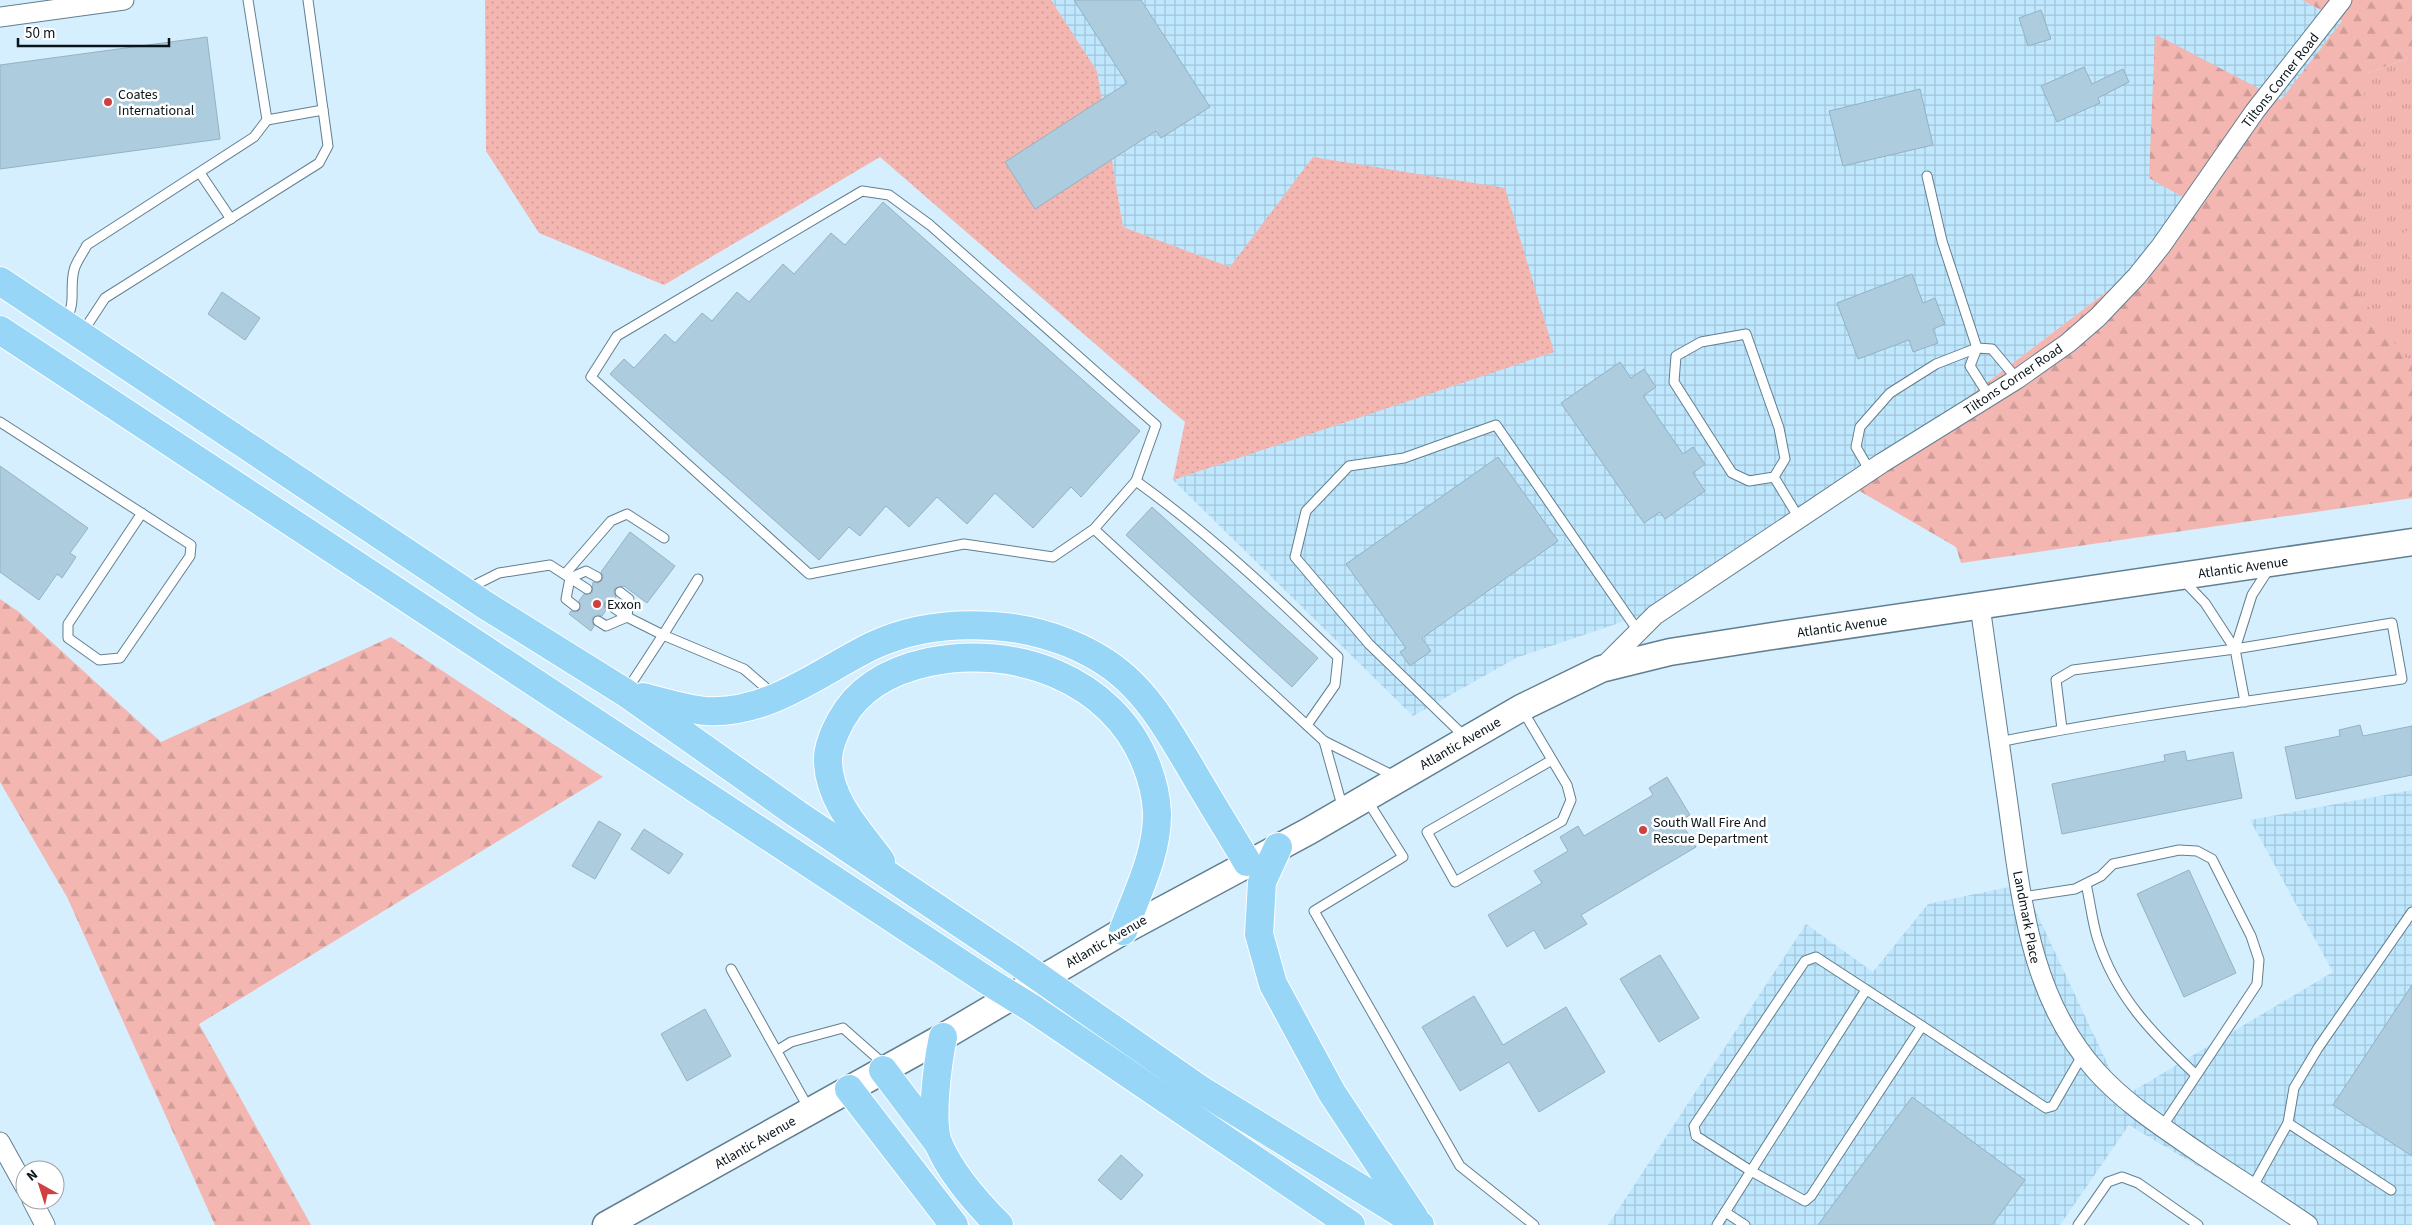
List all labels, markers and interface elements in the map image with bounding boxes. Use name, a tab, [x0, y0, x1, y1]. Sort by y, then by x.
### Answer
scale bar	[18, 15, 169, 47]
text: 50 m	[25, 23, 55, 44]
street label: Tiltons Corner Road	[2237, 29, 2324, 132]
place label: Coates International	[118, 85, 195, 121]
marker: Coates International	[102, 96, 114, 108]
street label: Tiltons Corner Road	[1960, 339, 2067, 420]
street label: Atlantic Avenue	[2197, 552, 2290, 584]
place label: Exxon	[607, 595, 641, 615]
marker: Exxon	[591, 598, 603, 610]
street label: Atlantic Avenue	[1796, 611, 1889, 643]
street label: Atlantic Avenue	[1416, 712, 1505, 775]
place label: South Wall Fire And Rescue Department	[1653, 813, 1768, 849]
marker: South Wall Fire And Rescue Department	[1637, 824, 1649, 836]
street label: Landmark Place	[2007, 869, 2045, 965]
street label: Atlantic Avenue	[1062, 910, 1151, 973]
street label: Atlantic Avenue	[711, 1111, 800, 1174]
north arrow	[15, 1160, 65, 1210]
text: N	[23, 1165, 42, 1186]

